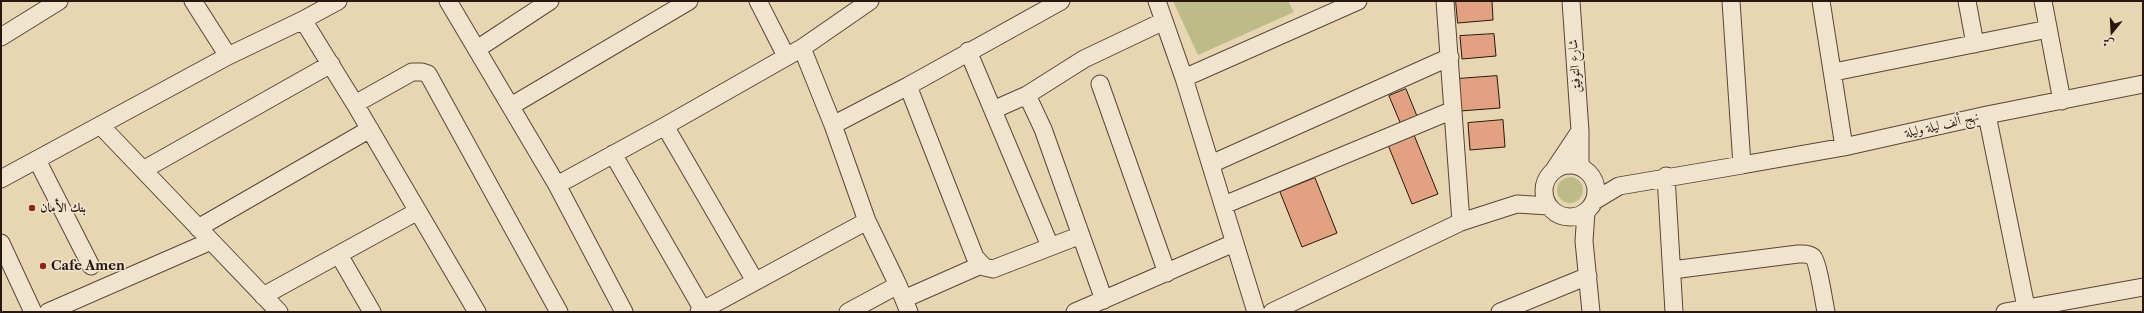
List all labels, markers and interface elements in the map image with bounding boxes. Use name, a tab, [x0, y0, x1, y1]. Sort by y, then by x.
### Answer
north arrow	[2092, 12, 2132, 52]
text: ش	[2101, 35, 2116, 52]
street label: شارع التوفيق	[1565, 39, 1585, 93]
street label: نهج ألف ليلة وليلة	[1903, 109, 1981, 141]
place label: بنك الأمان	[40, 200, 86, 216]
marker: بنك الأمان	[27, 203, 37, 213]
place label: Cafe Amen	[51, 258, 125, 274]
marker: Cafe Amen	[38, 261, 48, 271]

